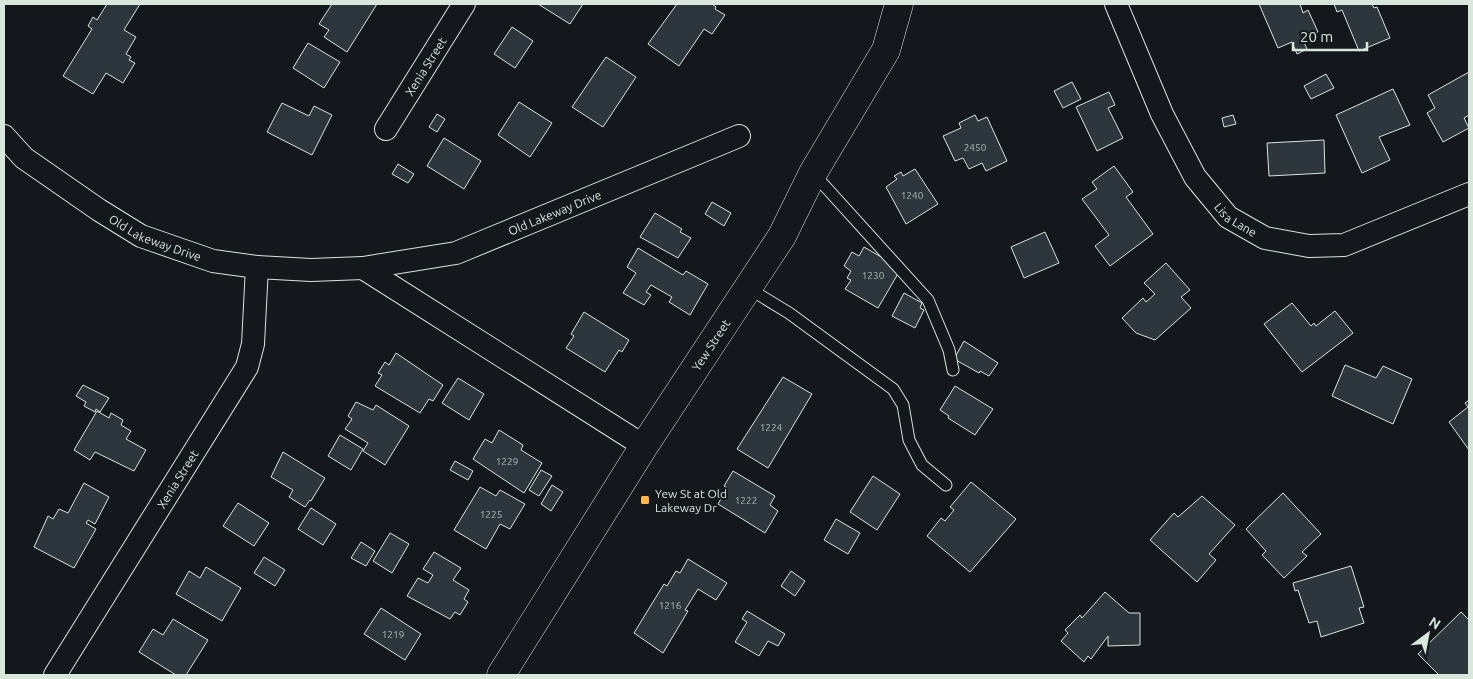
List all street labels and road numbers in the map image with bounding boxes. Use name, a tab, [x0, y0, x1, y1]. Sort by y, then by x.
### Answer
street label: Xenia Street	[402, 34, 448, 98]
street label: Old Lakeway Drive	[506, 187, 603, 237]
street label: Lisa Lane	[1212, 200, 1259, 239]
street label: Old Lakeway Drive	[107, 211, 203, 263]
street label: Yew Street	[689, 317, 732, 373]
street label: Xenia Street	[154, 447, 200, 510]

